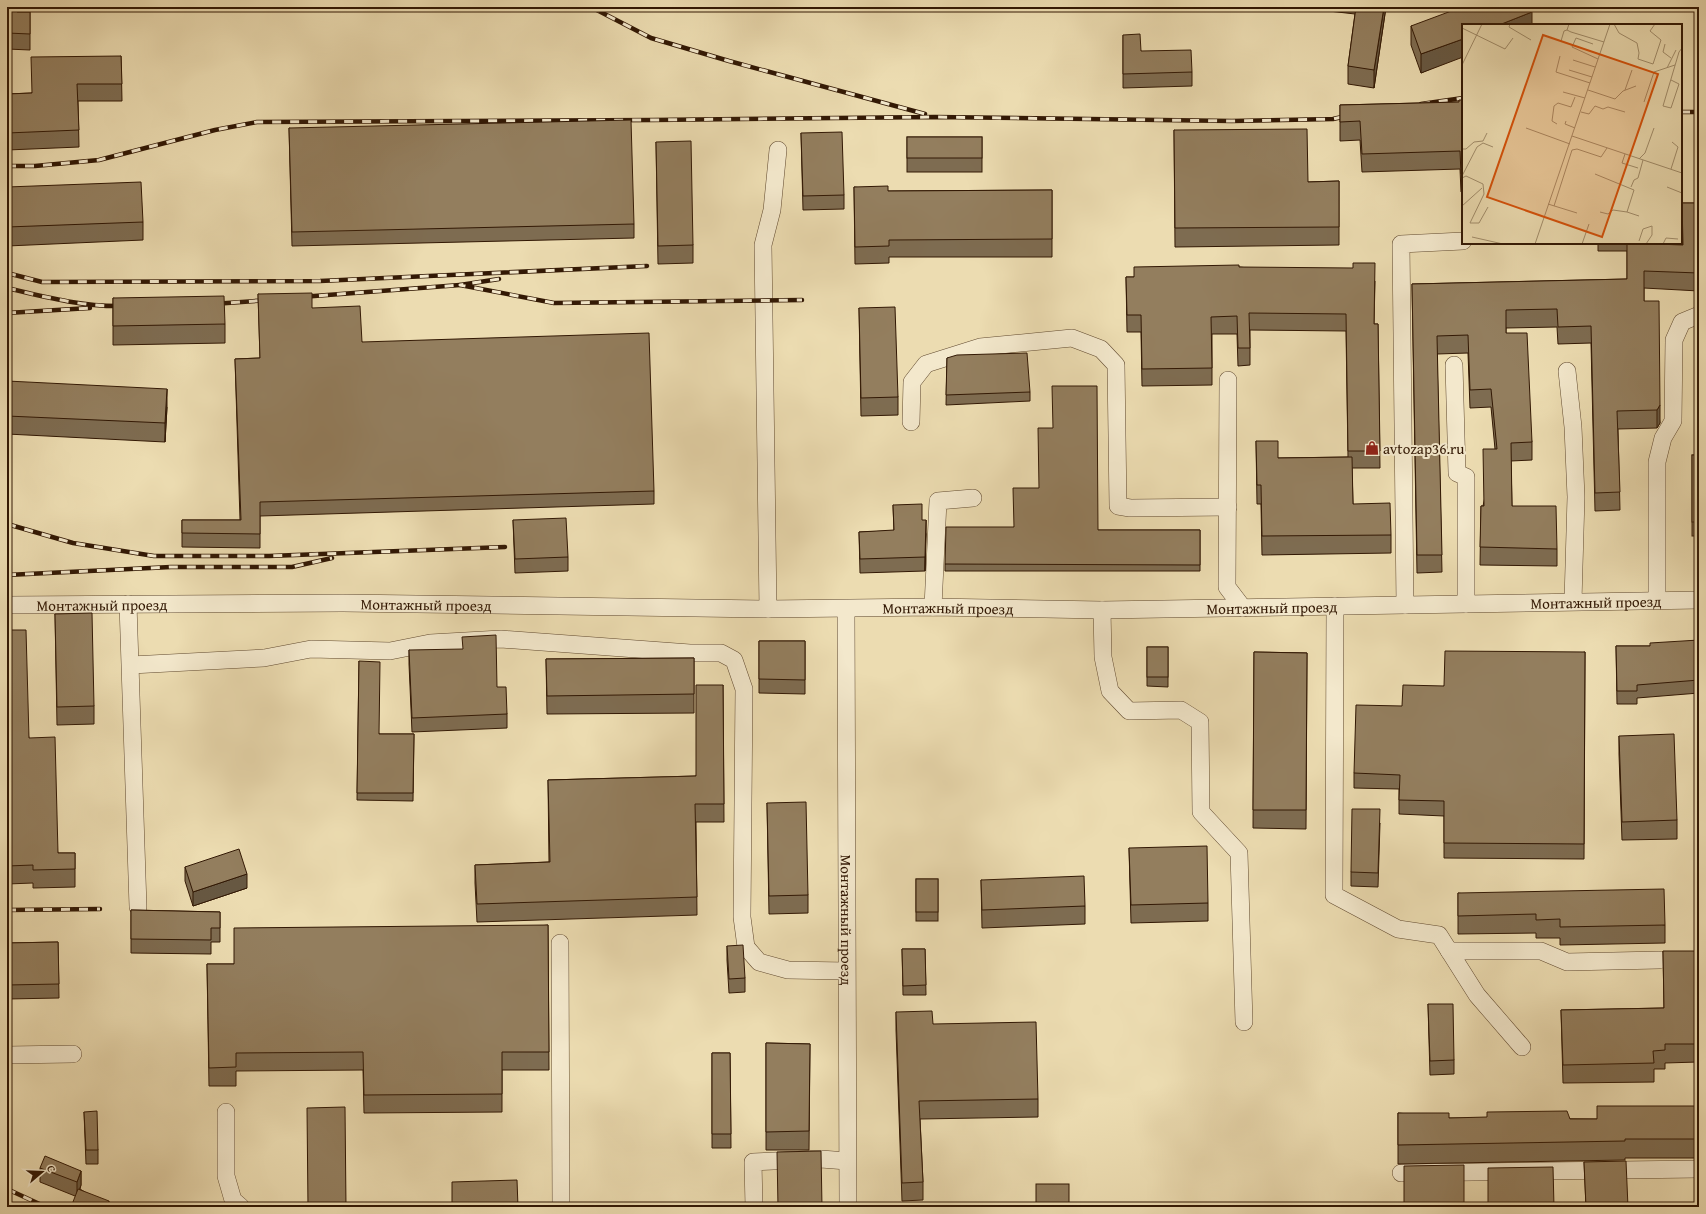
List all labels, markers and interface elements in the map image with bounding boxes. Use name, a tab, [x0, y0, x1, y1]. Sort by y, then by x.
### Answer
inset map	[1462, 24, 1682, 244]
place label: avtozap36.ru	[1383, 438, 1465, 459]
shop icon: avtozap36.ru	[1364, 440, 1380, 456]
street label: Монтажный проезд	[1530, 590, 1661, 613]
street label: Монтажный проезд	[360, 593, 492, 616]
street label: Монтажный проезд	[36, 594, 168, 615]
street label: Монтажный проезд	[882, 596, 1014, 619]
street label: Монтажный проезд	[1206, 596, 1338, 619]
street label: Монтажный проезд	[836, 854, 858, 986]
north arrow	[22, 1152, 62, 1192]
text: С	[43, 1163, 60, 1174]

